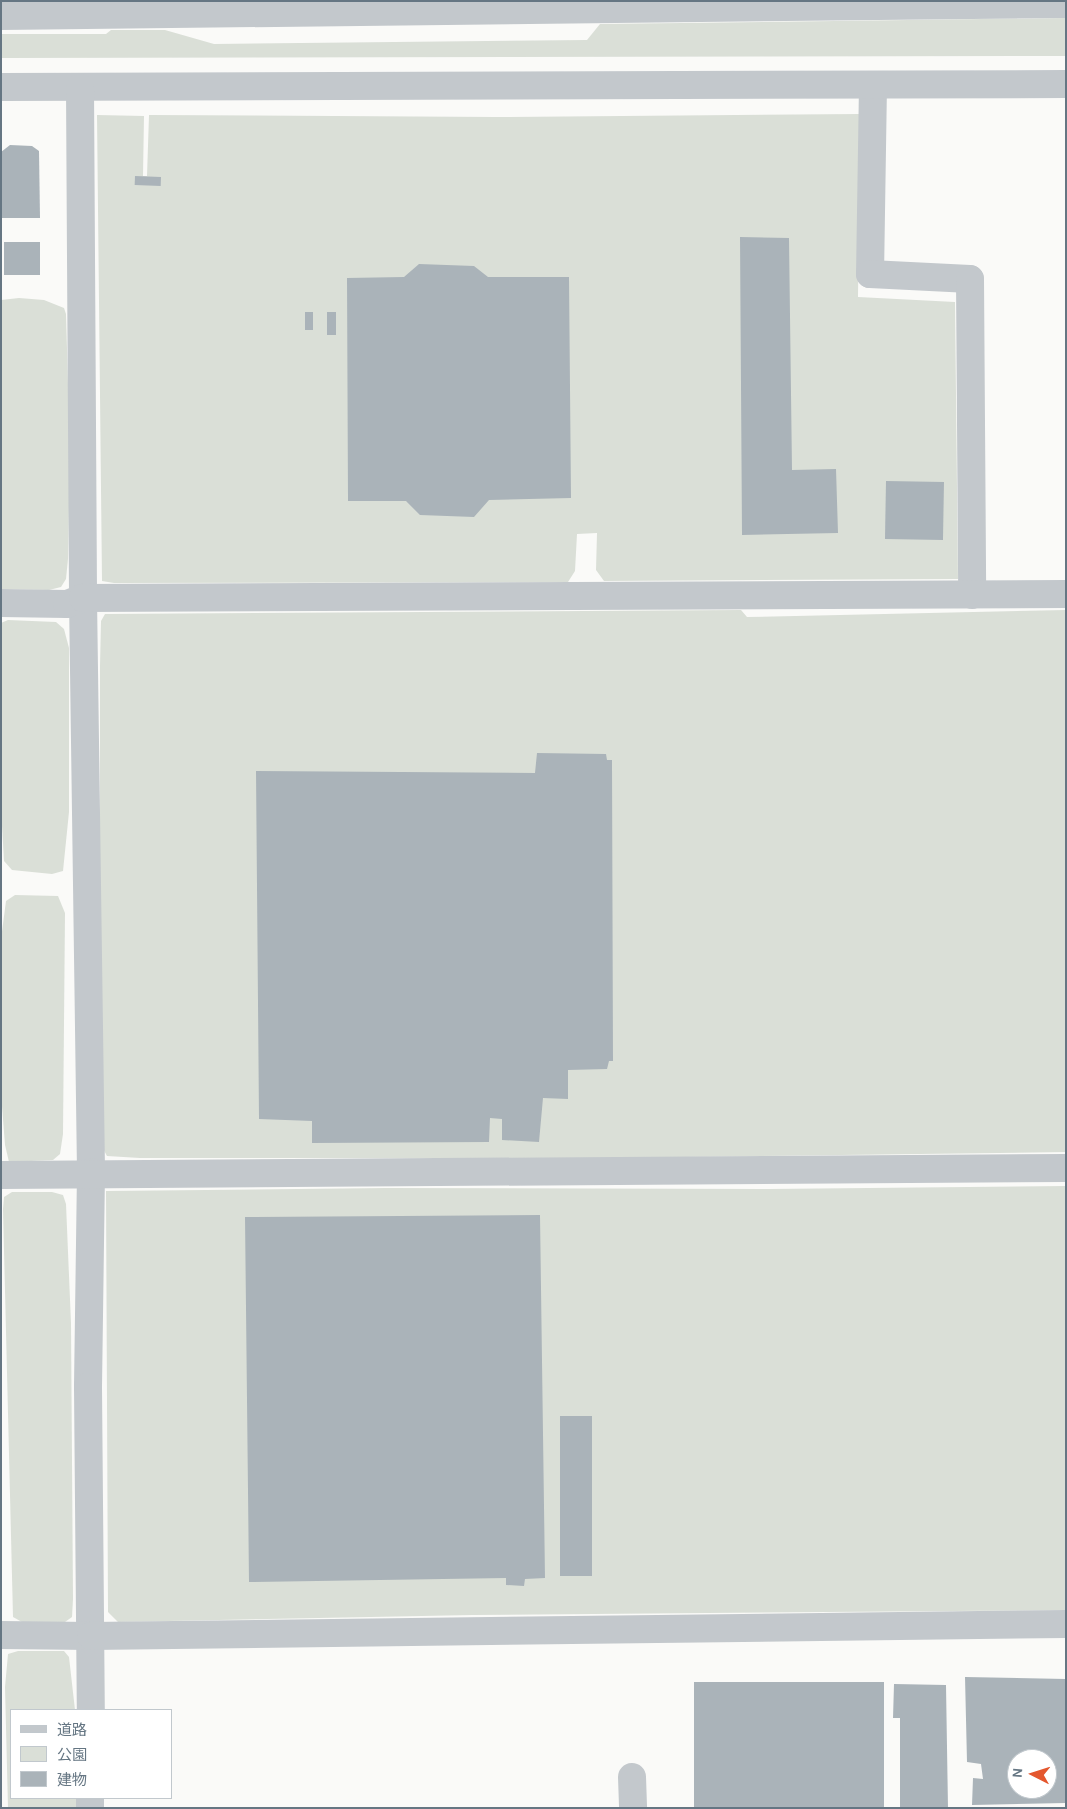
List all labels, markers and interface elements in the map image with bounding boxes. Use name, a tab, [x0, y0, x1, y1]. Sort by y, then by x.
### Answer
legend	[10, 1709, 172, 1799]
text: 道路	[57, 1721, 87, 1739]
text: 公園	[57, 1746, 87, 1764]
north arrow	[1007, 1749, 1057, 1799]
text: N	[1009, 1767, 1026, 1778]
text: 建物	[57, 1771, 87, 1789]

